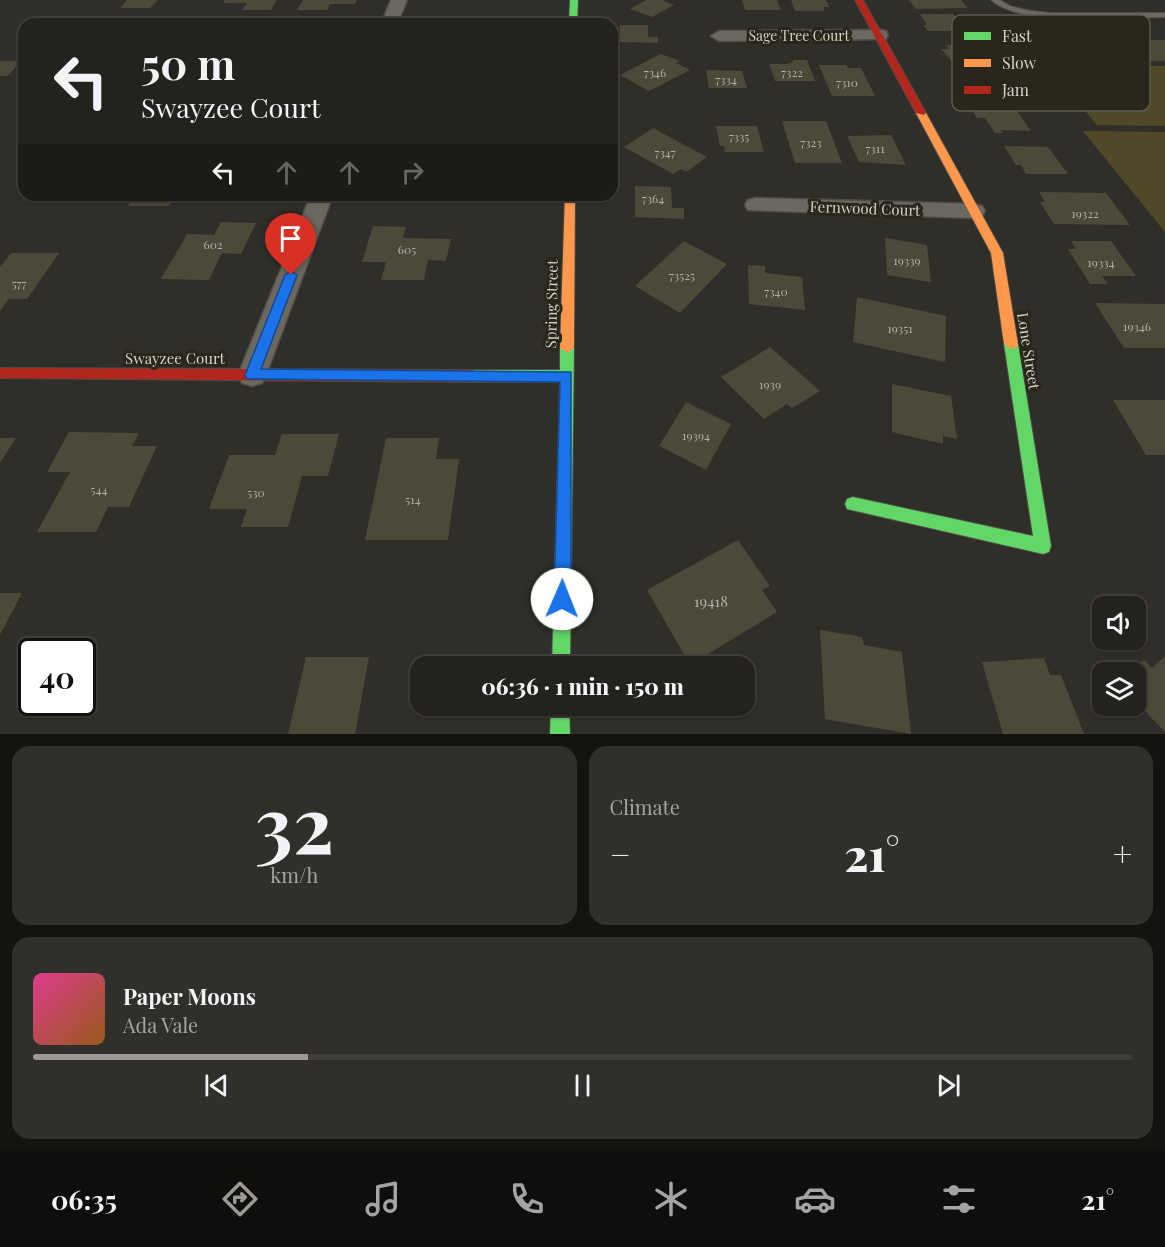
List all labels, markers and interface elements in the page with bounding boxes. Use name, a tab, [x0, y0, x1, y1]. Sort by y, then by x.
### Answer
legend	[952, 15, 1150, 111]
text: Fast	[1002, 25, 1032, 46]
street label: Sage Tree Court	[749, 26, 851, 45]
text: 50 m	[141, 35, 235, 91]
icon: left	[42, 42, 120, 120]
text: Slow	[1002, 52, 1037, 73]
house number: 7346	[644, 64, 666, 80]
house number: 7322	[781, 64, 803, 80]
house number: 7334	[715, 71, 737, 87]
house number: 7310	[836, 74, 858, 90]
text: Jam	[1001, 79, 1029, 100]
text: Swayzee Court	[141, 89, 321, 125]
house number: 7335	[729, 128, 749, 144]
house number: 7323	[800, 134, 822, 150]
house number: 7311	[865, 140, 885, 156]
house number: 7347	[655, 144, 676, 160]
icon: left	[207, 156, 240, 189]
icon: ahead	[270, 156, 303, 189]
icon: ahead	[333, 156, 366, 189]
icon: right	[396, 156, 429, 189]
house number: 7364	[642, 190, 664, 206]
street label: Fernwood Court	[809, 196, 921, 220]
house number: 19322	[1071, 205, 1099, 221]
pin	[265, 213, 316, 275]
icon: arrive	[274, 222, 307, 255]
house number: 602	[203, 236, 223, 252]
house number: 605	[398, 241, 416, 257]
house number: 19339	[893, 252, 921, 268]
house number: 19334	[1087, 254, 1115, 270]
street label: Spring Street	[540, 259, 562, 348]
house number: 73525	[669, 267, 695, 283]
house number: 577	[12, 275, 26, 291]
house number: 7340	[764, 283, 788, 299]
street label: Lone Street	[1013, 311, 1045, 392]
house number: 19346	[1123, 318, 1151, 334]
house number: 19351	[887, 320, 913, 336]
street label: Swayzee Court	[125, 348, 226, 368]
house number: 1939	[759, 376, 781, 392]
house number: 19394	[682, 427, 710, 443]
house number: 544	[91, 481, 107, 497]
house number: 530	[247, 484, 265, 500]
house number: 514	[405, 491, 421, 507]
position arrow	[530, 567, 594, 631]
house number: 19418	[694, 591, 728, 611]
map controls	[1092, 596, 1146, 716]
button: sound	[1092, 596, 1146, 650]
speed limit sign: 40	[18, 638, 96, 716]
button: layers	[1092, 662, 1146, 716]
text: 06:36 · 1 min · 150 m	[481, 671, 684, 701]
text: 32	[255, 770, 334, 874]
text: Climate	[610, 793, 680, 820]
text: 21°	[844, 823, 899, 883]
text: −	[610, 831, 631, 875]
text: +	[1113, 831, 1132, 875]
text: km/h	[270, 861, 318, 888]
text: Paper Moons	[123, 981, 256, 1011]
text: Ada Vale	[123, 1011, 198, 1038]
icon: previous	[200, 1069, 233, 1102]
icon: pause	[566, 1069, 599, 1102]
icon: next	[932, 1069, 965, 1102]
icon: directions	[219, 1178, 261, 1220]
icon: music	[362, 1178, 404, 1220]
icon: phone	[506, 1178, 548, 1220]
icon: climate	[650, 1178, 692, 1220]
icon: car	[794, 1178, 836, 1220]
icon: filters	[938, 1178, 980, 1220]
text: 06:35	[51, 1181, 117, 1217]
text: 21°	[1081, 1181, 1114, 1217]

